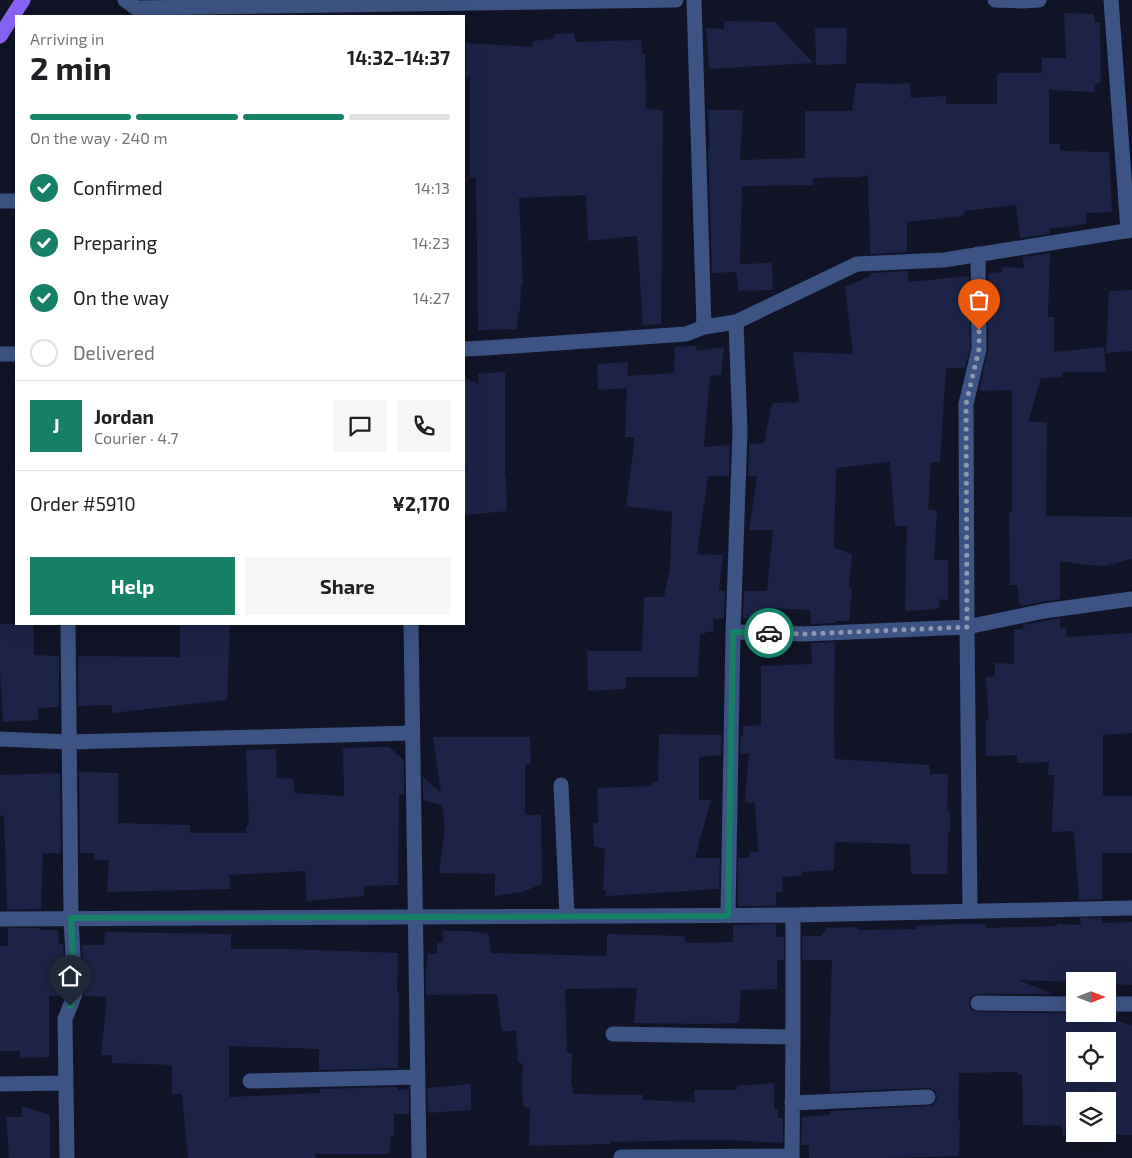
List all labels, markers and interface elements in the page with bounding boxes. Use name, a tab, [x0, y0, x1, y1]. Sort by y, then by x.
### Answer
text: Arriving in	[30, 29, 104, 48]
text: 14:32–14:37	[347, 46, 450, 69]
text: 2 min	[30, 48, 112, 86]
text: On the way · 240 m	[30, 128, 168, 147]
icon: check	[30, 174, 58, 202]
text: Confirmed	[73, 176, 163, 199]
text: 14:13	[415, 178, 450, 197]
icon: check	[30, 229, 58, 257]
text: Preparing	[73, 231, 157, 254]
text: 14:23	[412, 233, 450, 252]
pin	[958, 279, 1000, 330]
icon: check	[30, 284, 58, 312]
text: On the way	[73, 286, 169, 309]
icon: bag	[965, 286, 993, 314]
text: 14:27	[413, 288, 450, 307]
text: Delivered	[73, 341, 155, 364]
button: chat	[334, 400, 386, 452]
button: phone	[398, 400, 450, 452]
text: Jordan	[94, 405, 154, 428]
text: J	[52, 414, 60, 437]
text: Courier · 4.7	[94, 428, 178, 447]
text: Order #5910	[30, 492, 136, 515]
text: ¥2,170	[392, 492, 450, 515]
button: Help	[30, 557, 235, 615]
button: Share	[245, 557, 450, 615]
courier	[744, 608, 794, 658]
icon: car	[755, 619, 783, 647]
pin	[49, 955, 91, 1006]
icon: home	[56, 962, 84, 990]
north arrow	[1066, 972, 1116, 1022]
map controls	[1066, 972, 1116, 1142]
button: locate	[1066, 1032, 1116, 1082]
button: layers	[1066, 1092, 1116, 1142]

